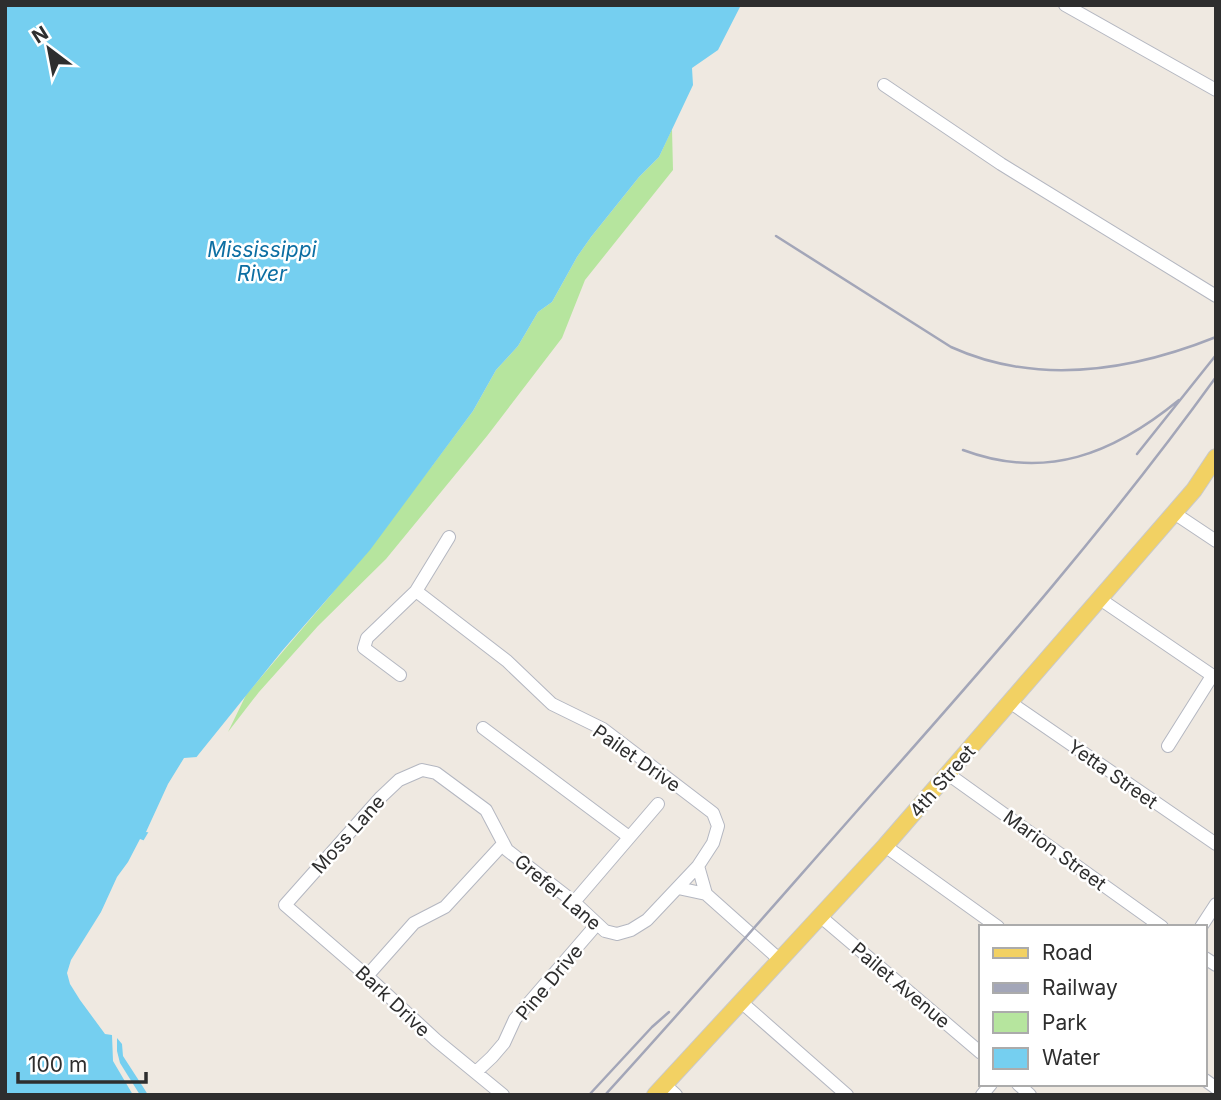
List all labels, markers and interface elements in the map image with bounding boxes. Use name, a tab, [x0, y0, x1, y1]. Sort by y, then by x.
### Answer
north arrow	[14, 14, 84, 84]
text: N	[28, 21, 52, 49]
water label: Mississippi River	[207, 237, 318, 286]
street label: Pailet Drive	[588, 720, 685, 797]
street label: Yetta Street	[1063, 735, 1162, 814]
street label: 4th Street	[905, 740, 980, 822]
street label: Moss Lane	[307, 790, 390, 878]
street label: Marion Street	[999, 805, 1111, 895]
street label: Grefer Lane	[510, 850, 606, 935]
legend	[979, 925, 1207, 1086]
street label: Pailet Avenue	[847, 938, 955, 1033]
street label: Pine Drive	[511, 940, 588, 1025]
text: Road	[1042, 940, 1093, 965]
street label: Bark Drive	[351, 961, 435, 1042]
text: Railway	[1042, 975, 1118, 1000]
text: Park	[1042, 1010, 1087, 1035]
scale bar	[18, 1040, 145, 1084]
text: Water	[1042, 1045, 1100, 1070]
text: 100 m	[28, 1052, 87, 1077]

